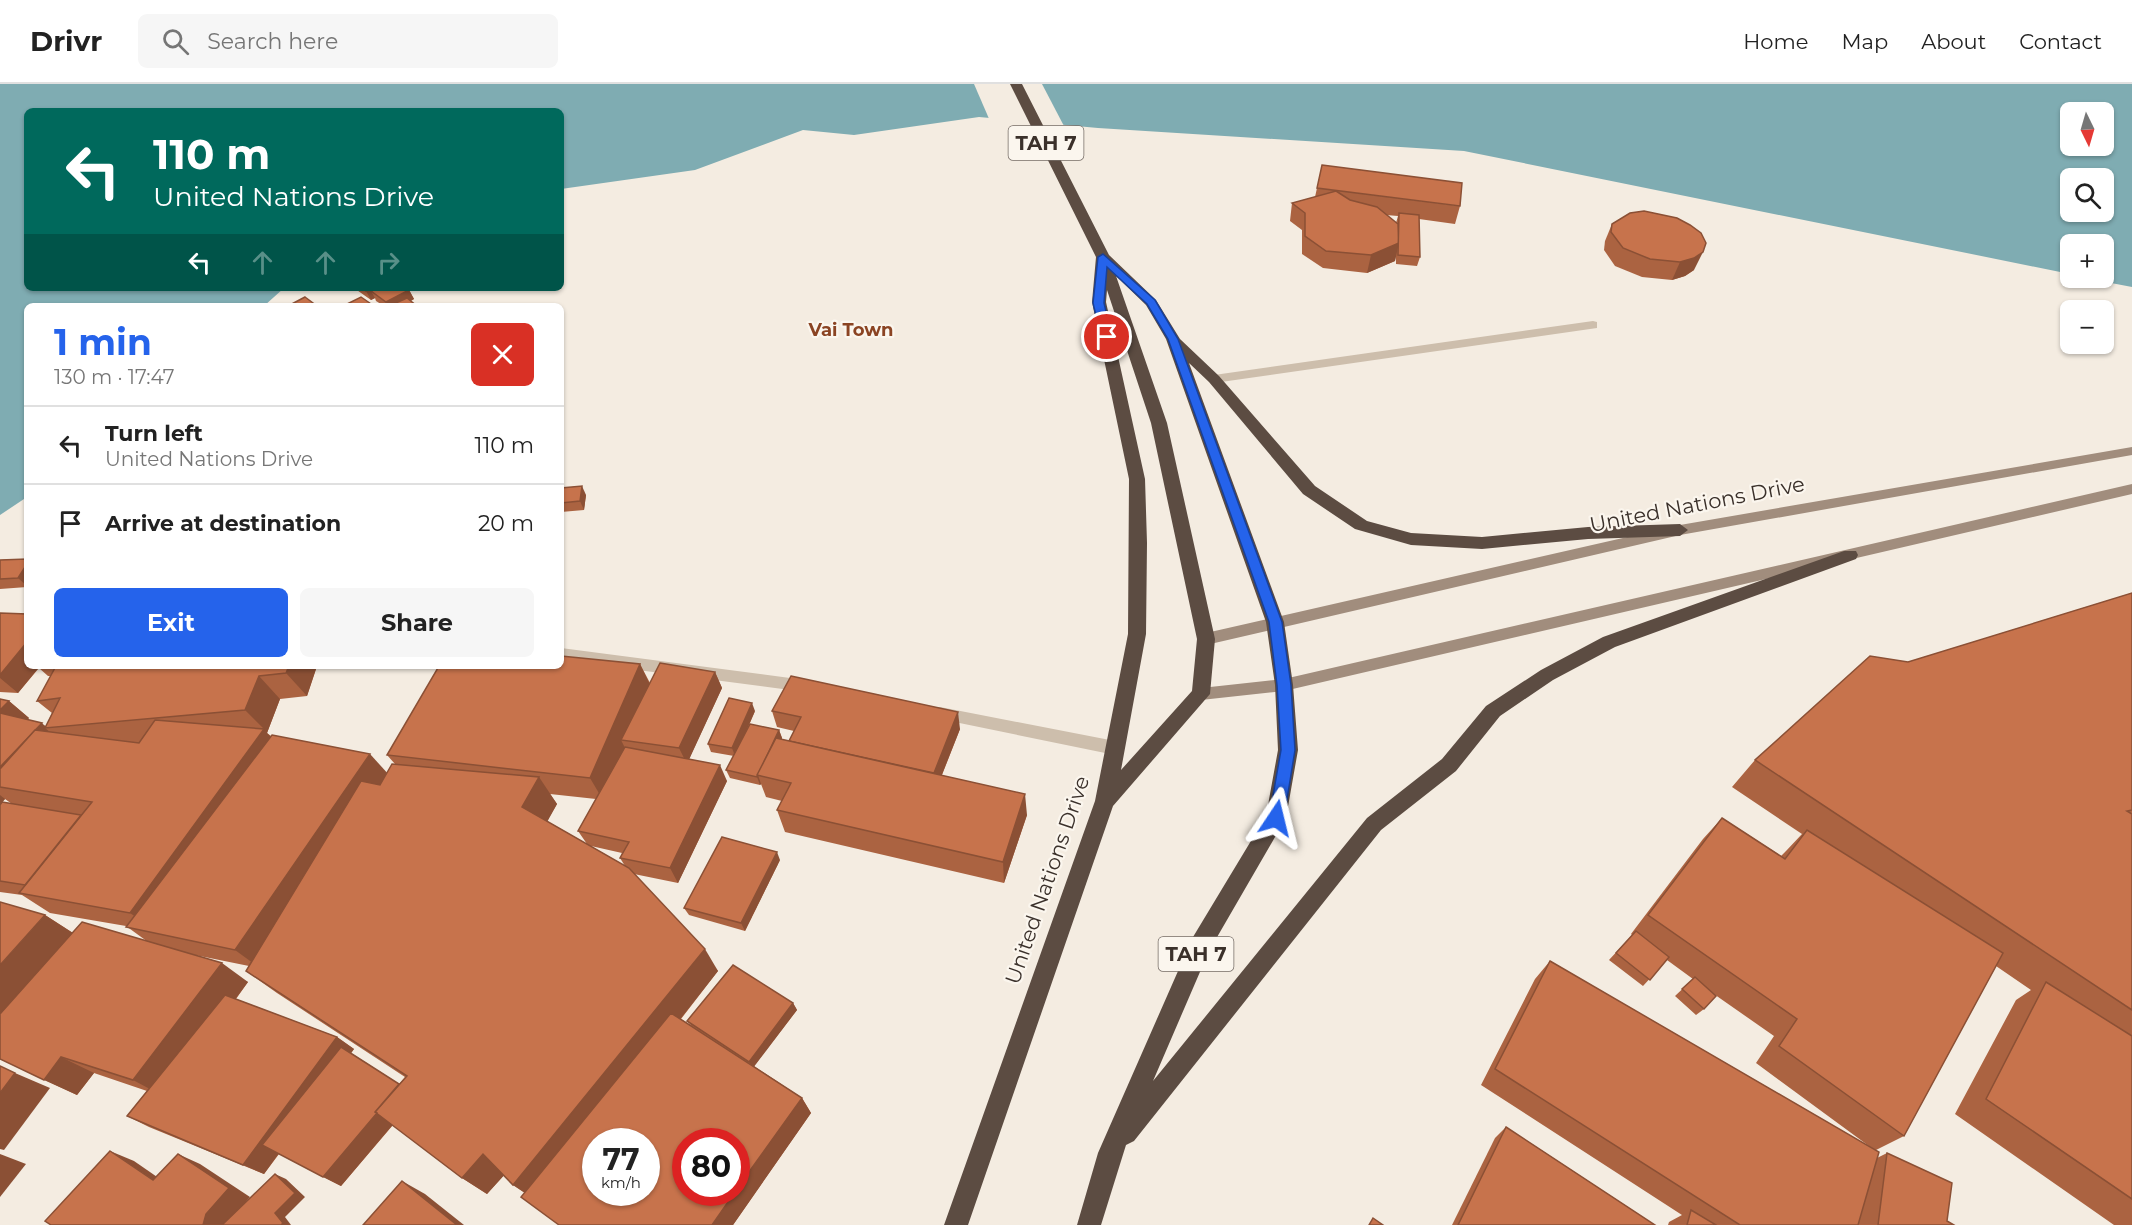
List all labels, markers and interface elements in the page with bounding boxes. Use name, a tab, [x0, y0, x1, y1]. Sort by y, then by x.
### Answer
search box	[138, 14, 558, 68]
text: Drivr	[30, 24, 102, 58]
icon: search	[159, 25, 192, 58]
text: Search here	[207, 28, 338, 55]
text: Home	[1743, 29, 1808, 54]
text: Map	[1841, 29, 1888, 54]
text: About	[1921, 29, 1986, 54]
text: Contact	[2019, 29, 2102, 54]
north arrow	[2060, 102, 2114, 156]
map controls	[2060, 102, 2114, 354]
road number: TAH 7	[1008, 126, 1084, 160]
text: 110 m	[153, 128, 270, 180]
icon: left	[54, 132, 132, 210]
button: search	[2060, 168, 2114, 222]
text: United Nations Drive	[153, 180, 434, 213]
button: +	[2060, 234, 2114, 288]
icon: left	[183, 246, 216, 279]
icon: ahead	[246, 246, 279, 279]
icon: ahead	[309, 246, 342, 279]
icon: right	[372, 246, 405, 279]
button: −	[2060, 300, 2114, 354]
pin	[1081, 311, 1132, 362]
district label: Vai Town	[807, 319, 894, 341]
text: 1 min	[54, 320, 152, 364]
icon: arrive	[1090, 320, 1123, 353]
button: close	[471, 323, 534, 386]
text: 130 m · 17:47	[54, 365, 175, 389]
text: Turn left	[105, 420, 203, 447]
icon: left	[54, 429, 87, 462]
text: 110 m	[474, 432, 534, 459]
text: United Nations Drive	[105, 447, 313, 471]
street label: United Nations Drive	[1587, 471, 1807, 537]
icon: arrive	[54, 507, 87, 540]
text: Arrive at destination	[105, 510, 341, 537]
text: 20 m	[478, 510, 534, 537]
button: Exit	[54, 588, 288, 657]
button: Share	[300, 588, 534, 657]
street label: United Nations Drive	[1000, 773, 1094, 987]
position arrow	[1244, 786, 1308, 850]
road number: TAH 7	[1158, 937, 1234, 971]
speed limit sign: 80	[672, 1128, 750, 1206]
text: 77	[602, 1141, 640, 1178]
text: km/h	[601, 1173, 641, 1192]

